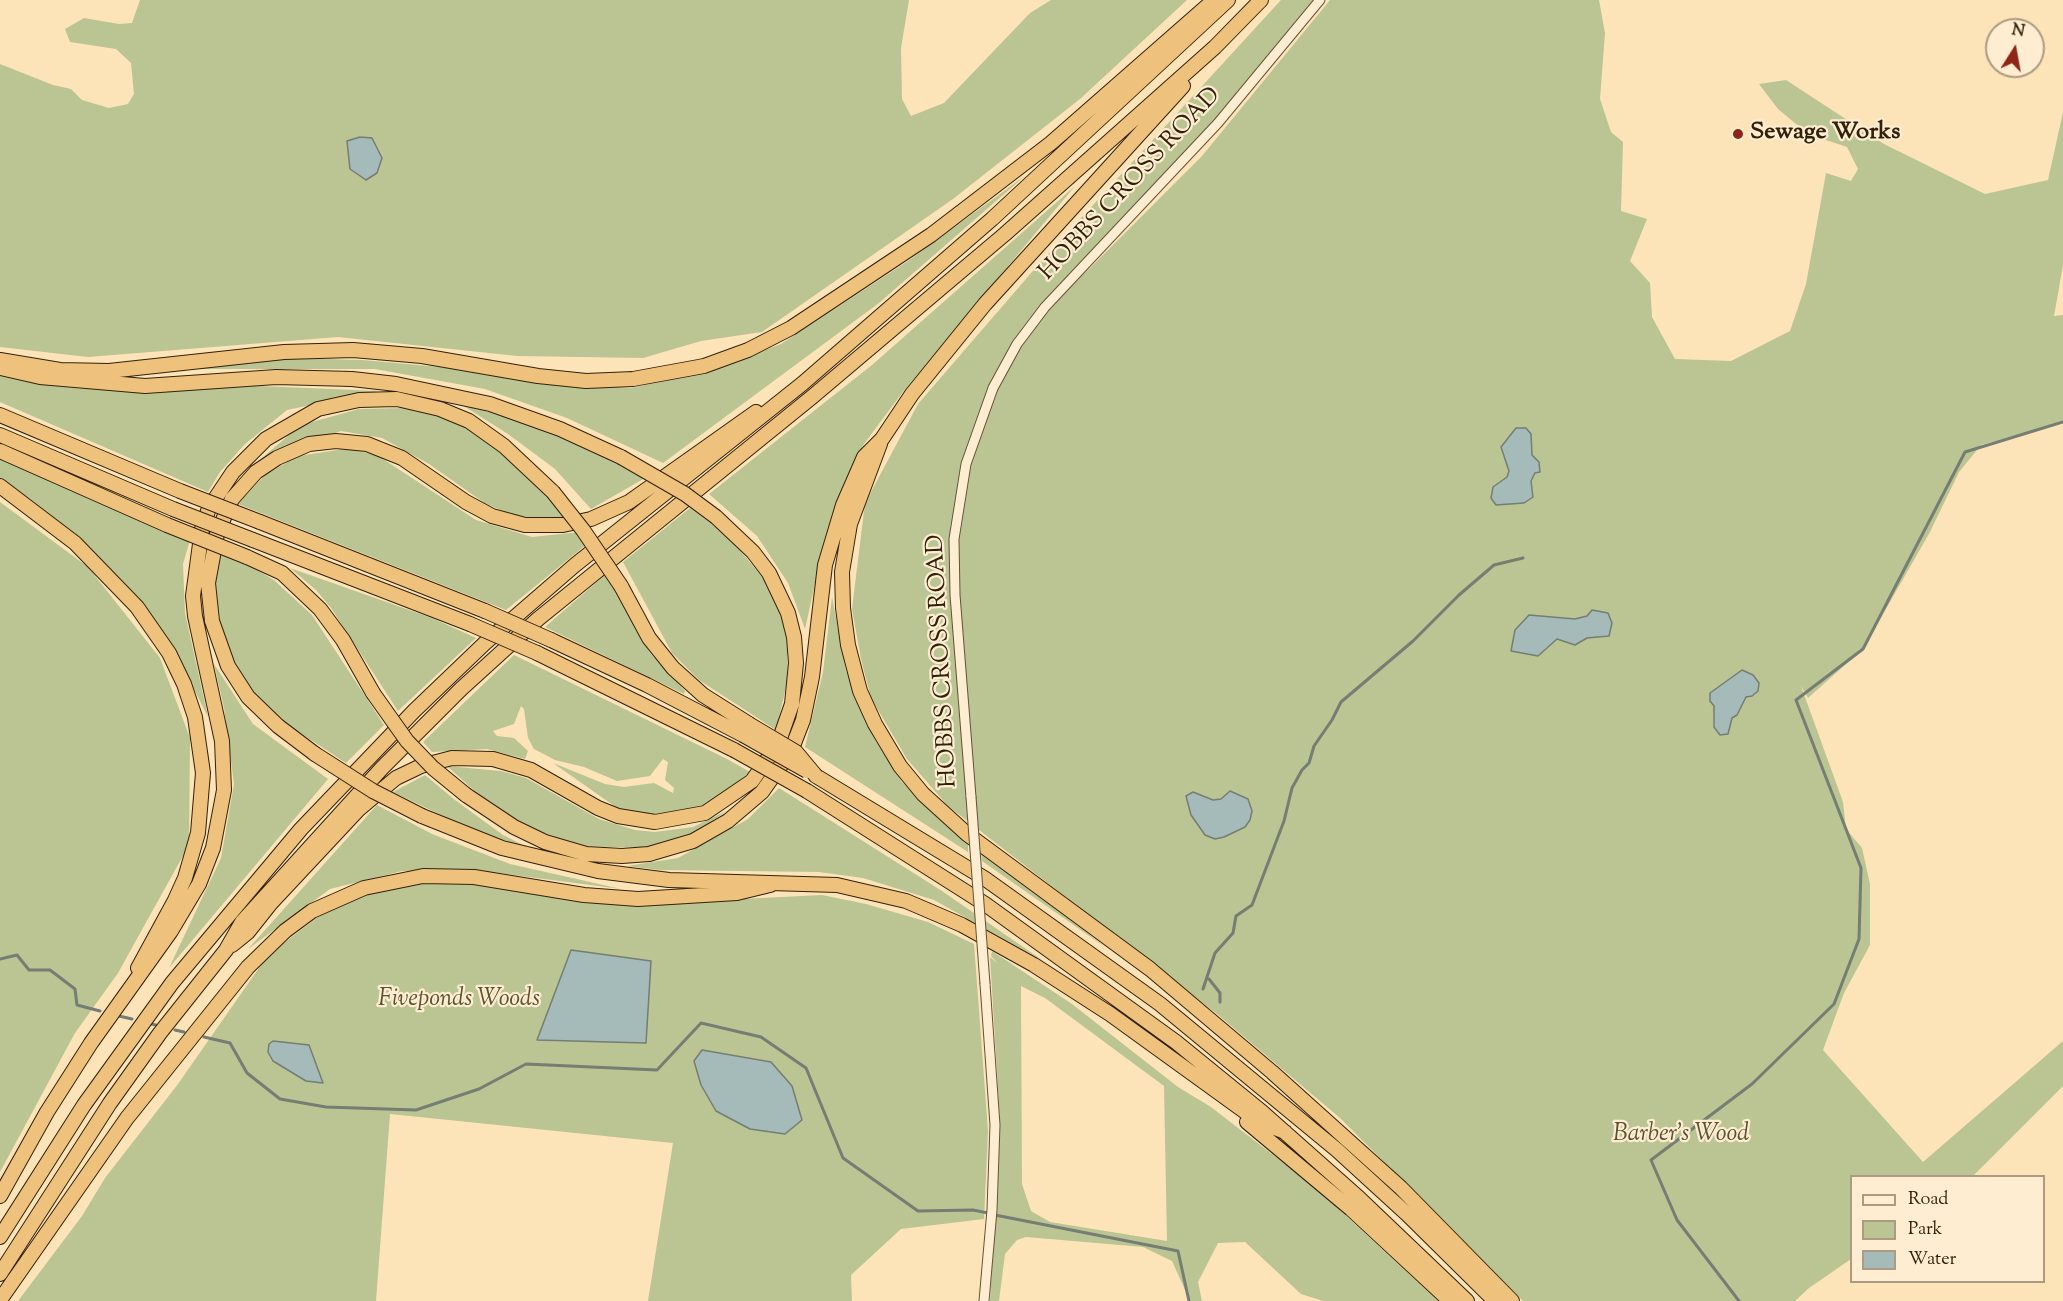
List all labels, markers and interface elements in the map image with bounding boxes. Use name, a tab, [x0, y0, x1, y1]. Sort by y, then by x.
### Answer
north arrow	[1985, 18, 2045, 78]
text: N	[2010, 19, 2027, 44]
street label: HOBBS CROSS ROAD	[1034, 82, 1228, 288]
place label: Sewage Works	[1750, 120, 1901, 148]
marker: Sewage Works	[1731, 127, 1745, 141]
street label: HOBBS CROSS ROAD	[923, 534, 965, 788]
park label: Fiveponds Woods	[378, 987, 540, 1015]
park label: Barber's Wood	[1613, 1122, 1749, 1150]
legend	[1850, 1175, 2045, 1283]
text: Road	[1908, 1187, 1948, 1213]
text: Park	[1908, 1217, 1942, 1243]
text: Water	[1908, 1247, 1956, 1273]

